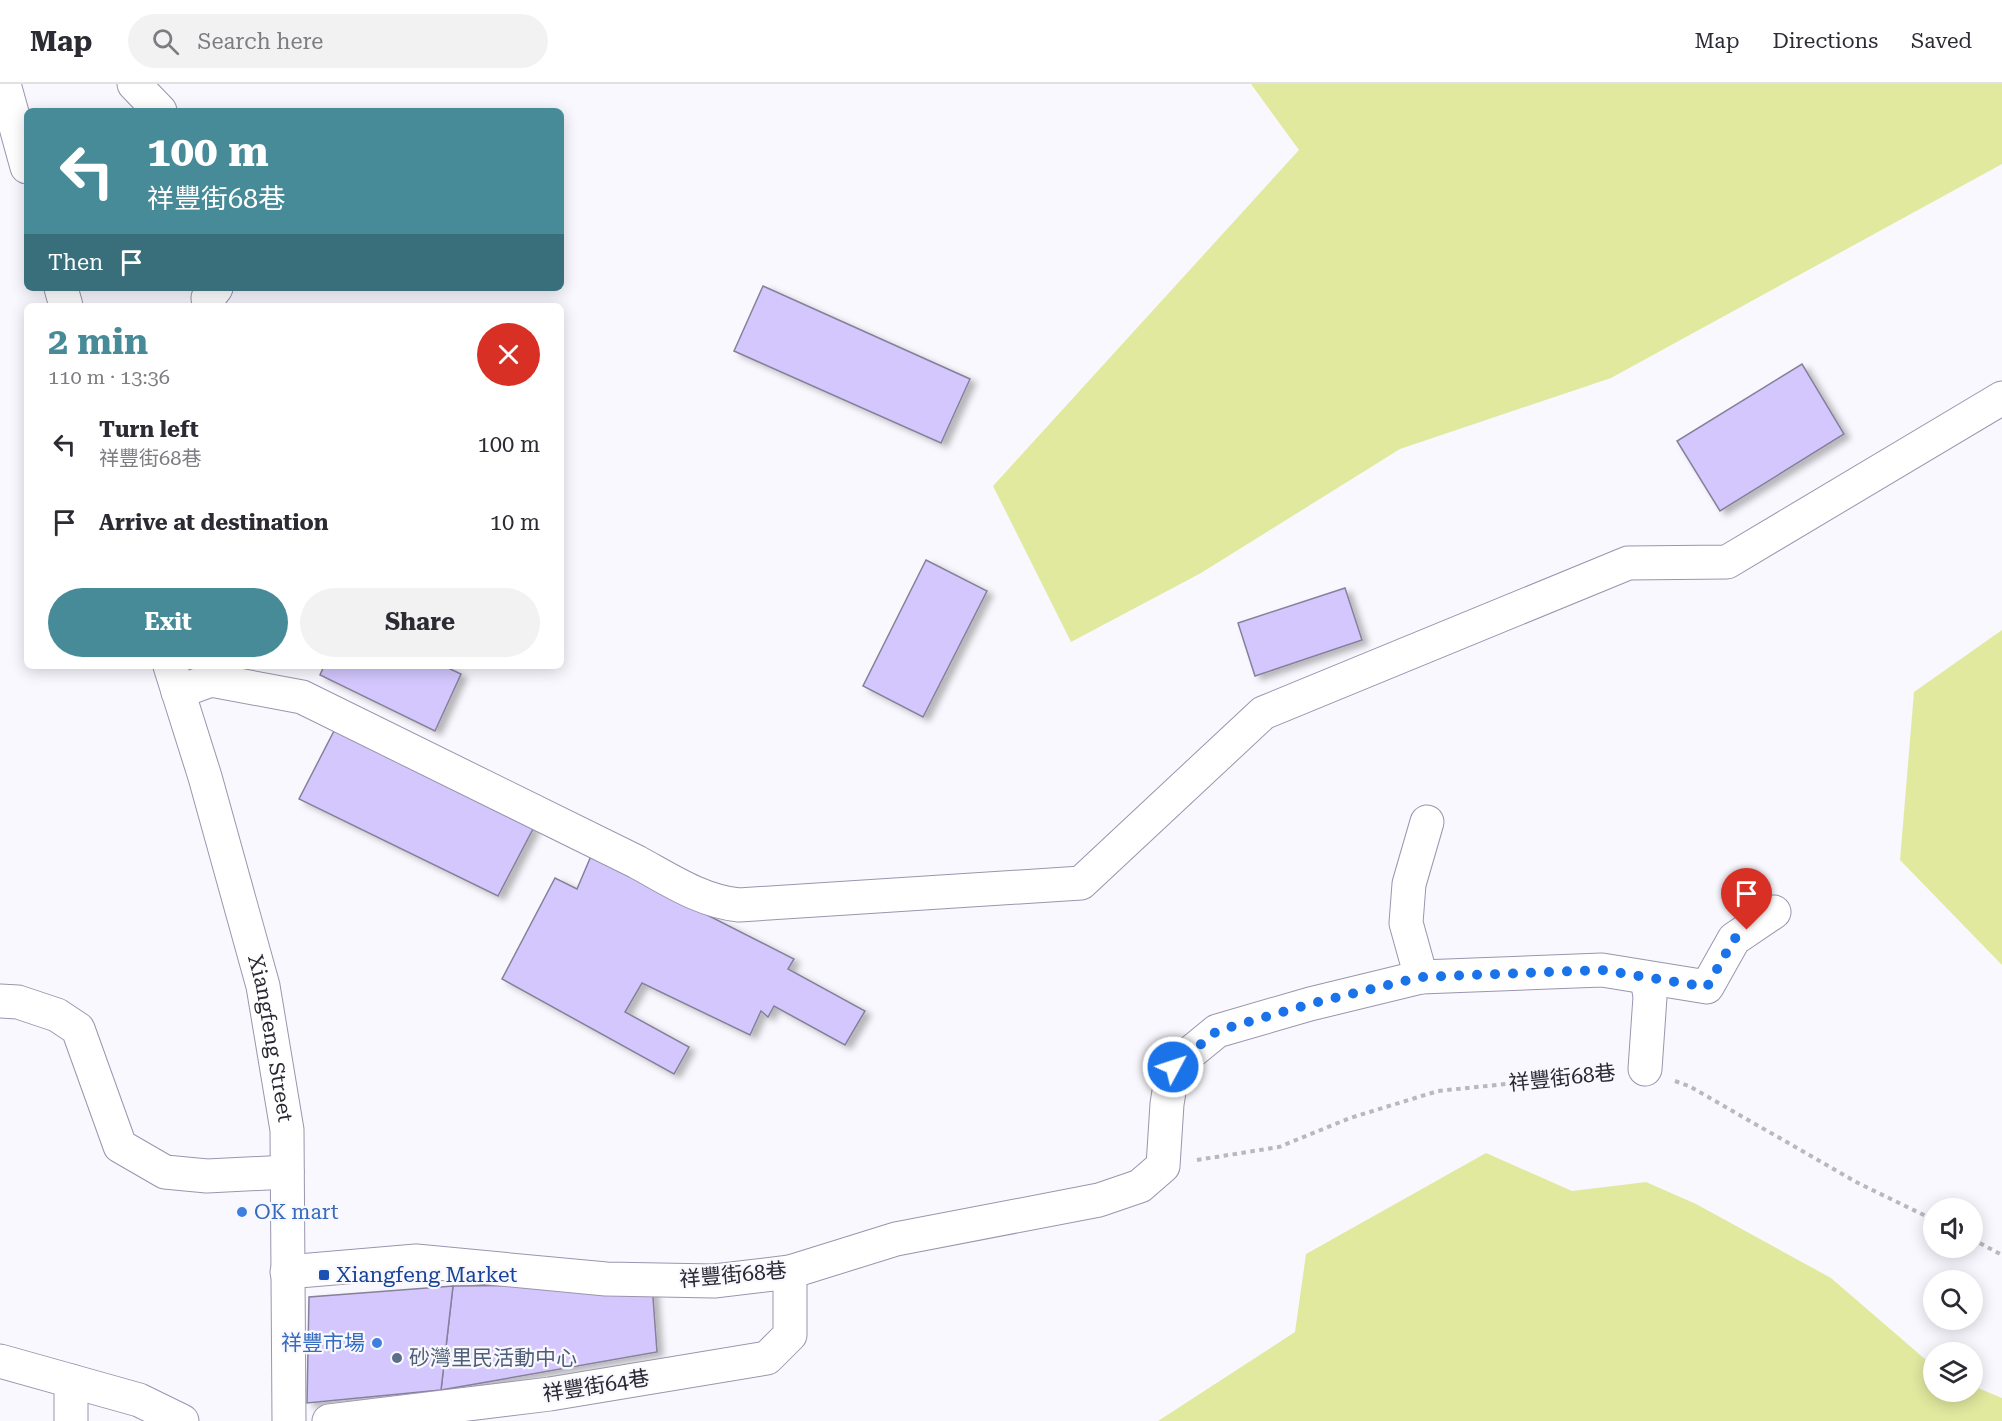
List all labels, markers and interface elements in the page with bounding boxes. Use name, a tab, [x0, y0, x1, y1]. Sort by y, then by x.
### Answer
search box	[128, 14, 548, 68]
text: Map	[30, 25, 92, 58]
icon: search	[149, 25, 182, 58]
text: Search here	[197, 29, 323, 54]
text: Map	[1695, 29, 1739, 53]
text: Directions	[1772, 29, 1878, 53]
text: Saved	[1911, 29, 1972, 53]
text: 100 m	[147, 127, 269, 176]
icon: left	[48, 132, 126, 210]
text: 祥豐街68巷	[147, 183, 285, 215]
icon: arrive	[115, 246, 148, 279]
text: Then	[48, 250, 103, 275]
text: 2 min	[48, 321, 148, 363]
button: close	[477, 323, 540, 386]
text: 110 m · 13:36	[48, 365, 170, 389]
text: Turn left	[99, 417, 199, 442]
icon: left	[48, 428, 81, 461]
text: 100 m	[477, 432, 540, 457]
text: 祥豐街68巷	[99, 446, 201, 470]
icon: arrive	[48, 506, 81, 539]
text: Arrive at destination	[99, 510, 328, 535]
text: 10 m	[490, 510, 540, 535]
button: Exit	[48, 588, 288, 657]
button: Share	[300, 588, 540, 657]
pin	[1721, 868, 1772, 930]
icon: arrive	[1730, 877, 1763, 910]
street label: Xiangfeng Street	[243, 952, 297, 1124]
position arrow	[1141, 1035, 1205, 1099]
street label: 祥豐街68巷	[1507, 1060, 1617, 1096]
map controls	[1923, 1198, 1983, 1402]
button: sound	[1923, 1198, 1983, 1258]
place label: OK mart	[254, 1200, 339, 1224]
marker: OK mart	[235, 1205, 249, 1219]
street label: 祥豐街68巷	[678, 1258, 788, 1292]
place label: Xiangfeng Market	[336, 1263, 518, 1287]
marker: Xiangfeng Market	[317, 1268, 331, 1282]
button: search	[1923, 1270, 1983, 1330]
place label: 祥豐市場	[281, 1331, 365, 1355]
marker: 祥豐市場	[370, 1336, 384, 1350]
button: layers	[1923, 1342, 1983, 1402]
place label: 砂灣里民活動中心	[409, 1346, 577, 1370]
marker: 砂灣里民活動中心	[390, 1351, 404, 1365]
street label: 祥豐街64巷	[541, 1366, 651, 1406]

